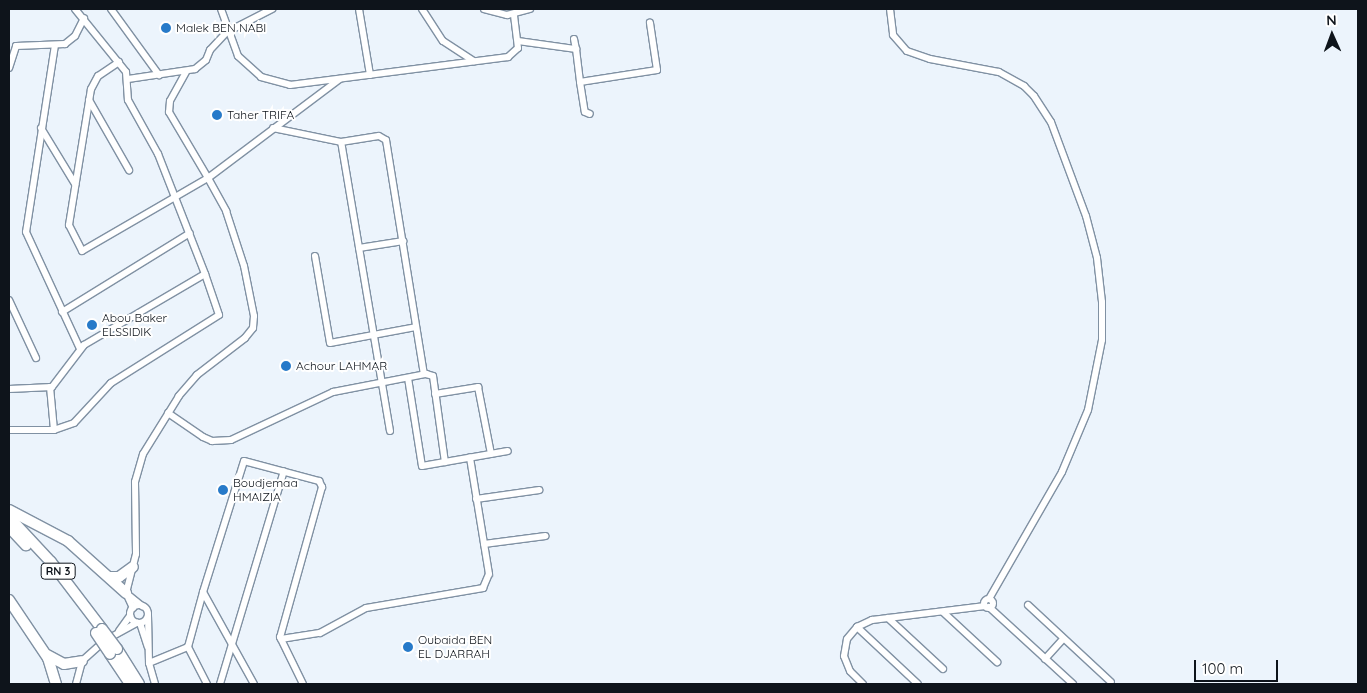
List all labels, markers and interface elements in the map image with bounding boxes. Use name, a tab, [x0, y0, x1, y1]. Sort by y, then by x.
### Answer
north arrow	[1307, 10, 1357, 60]
text: N	[1326, 11, 1337, 29]
place label: Malek BEN NABI	[176, 21, 266, 35]
marker: Malek BEN NABI	[160, 22, 172, 34]
place label: Taher TRIFA	[227, 108, 294, 122]
marker: Taher TRIFA	[211, 109, 223, 121]
place label: Abou Baker ELSSIDIK	[102, 311, 167, 339]
marker: Abou Baker ELSSIDIK	[86, 319, 98, 331]
place label: Achour LAHMAR	[296, 359, 387, 373]
marker: Achour LAHMAR	[280, 360, 292, 372]
place label: Boudjemaa HMAIZIA	[233, 476, 298, 504]
marker: Boudjemaa HMAIZIA	[217, 484, 229, 496]
road number: RN 3	[40, 562, 76, 580]
place label: Oubaida BEN EL DJARRAH	[418, 633, 492, 661]
marker: Oubaida BEN EL DJARRAH	[402, 641, 414, 653]
scale bar	[1197, 650, 1281, 682]
text: 100 m	[1202, 659, 1243, 678]

